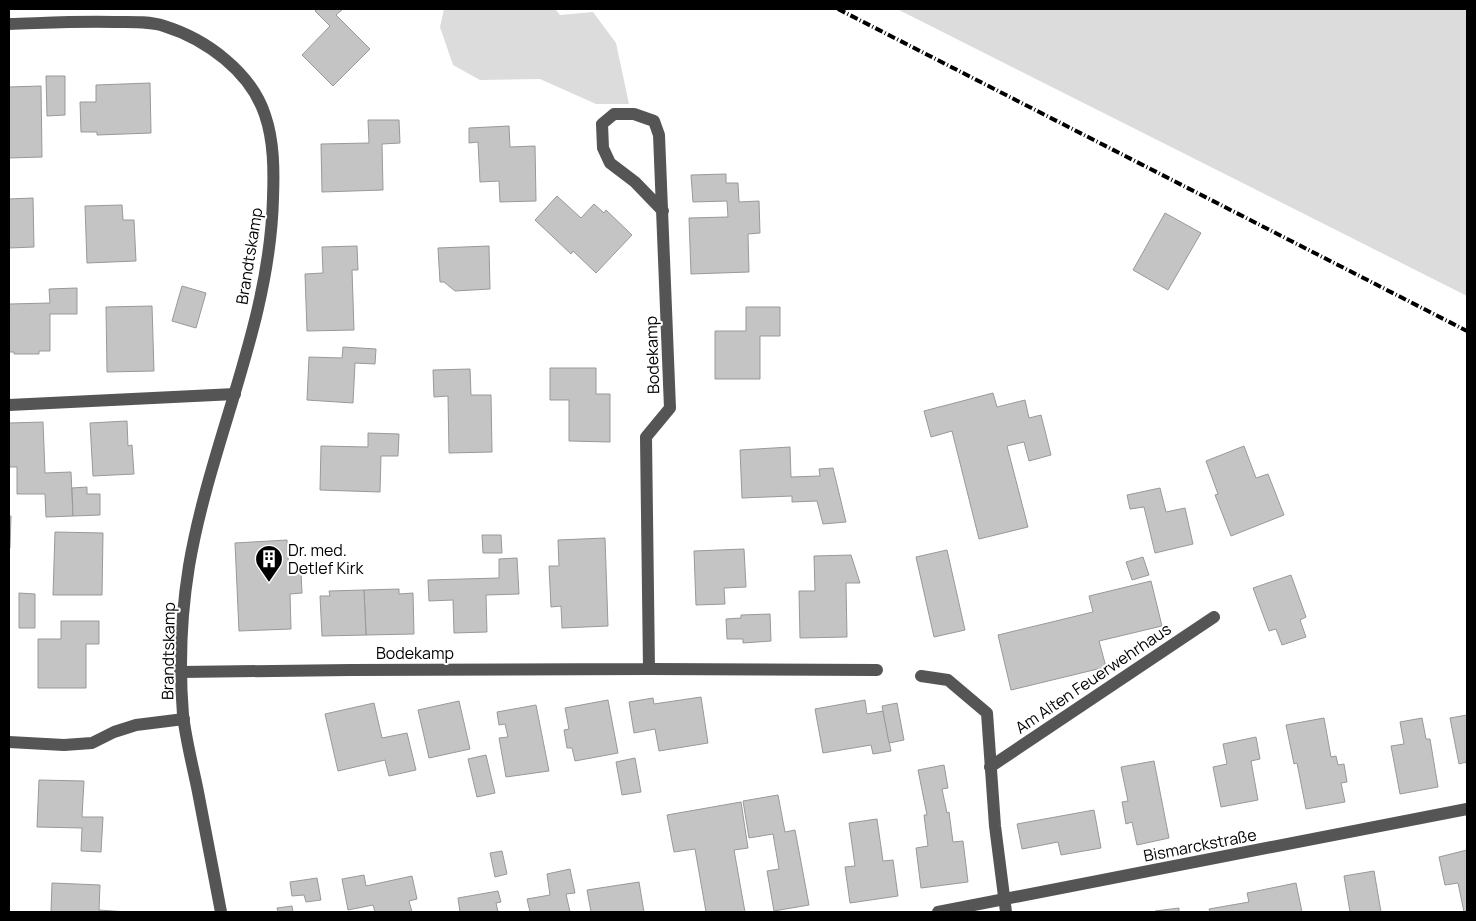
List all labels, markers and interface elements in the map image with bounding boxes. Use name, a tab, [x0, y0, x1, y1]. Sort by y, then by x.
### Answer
street label: Brandtskamp	[230, 206, 268, 306]
street label: Bodekamp	[640, 316, 664, 394]
place label: Dr. med. Detlef Kirk	[288, 539, 364, 579]
building icon: Dr. med. Detlef Kirk	[254, 544, 284, 583]
street label: Brandtskamp	[156, 602, 180, 700]
street label: Am Alten Feuerwehrhaus	[1011, 618, 1175, 738]
street label: Bodekamp	[376, 642, 454, 664]
street label: Bismarckstraße	[1142, 823, 1258, 867]

